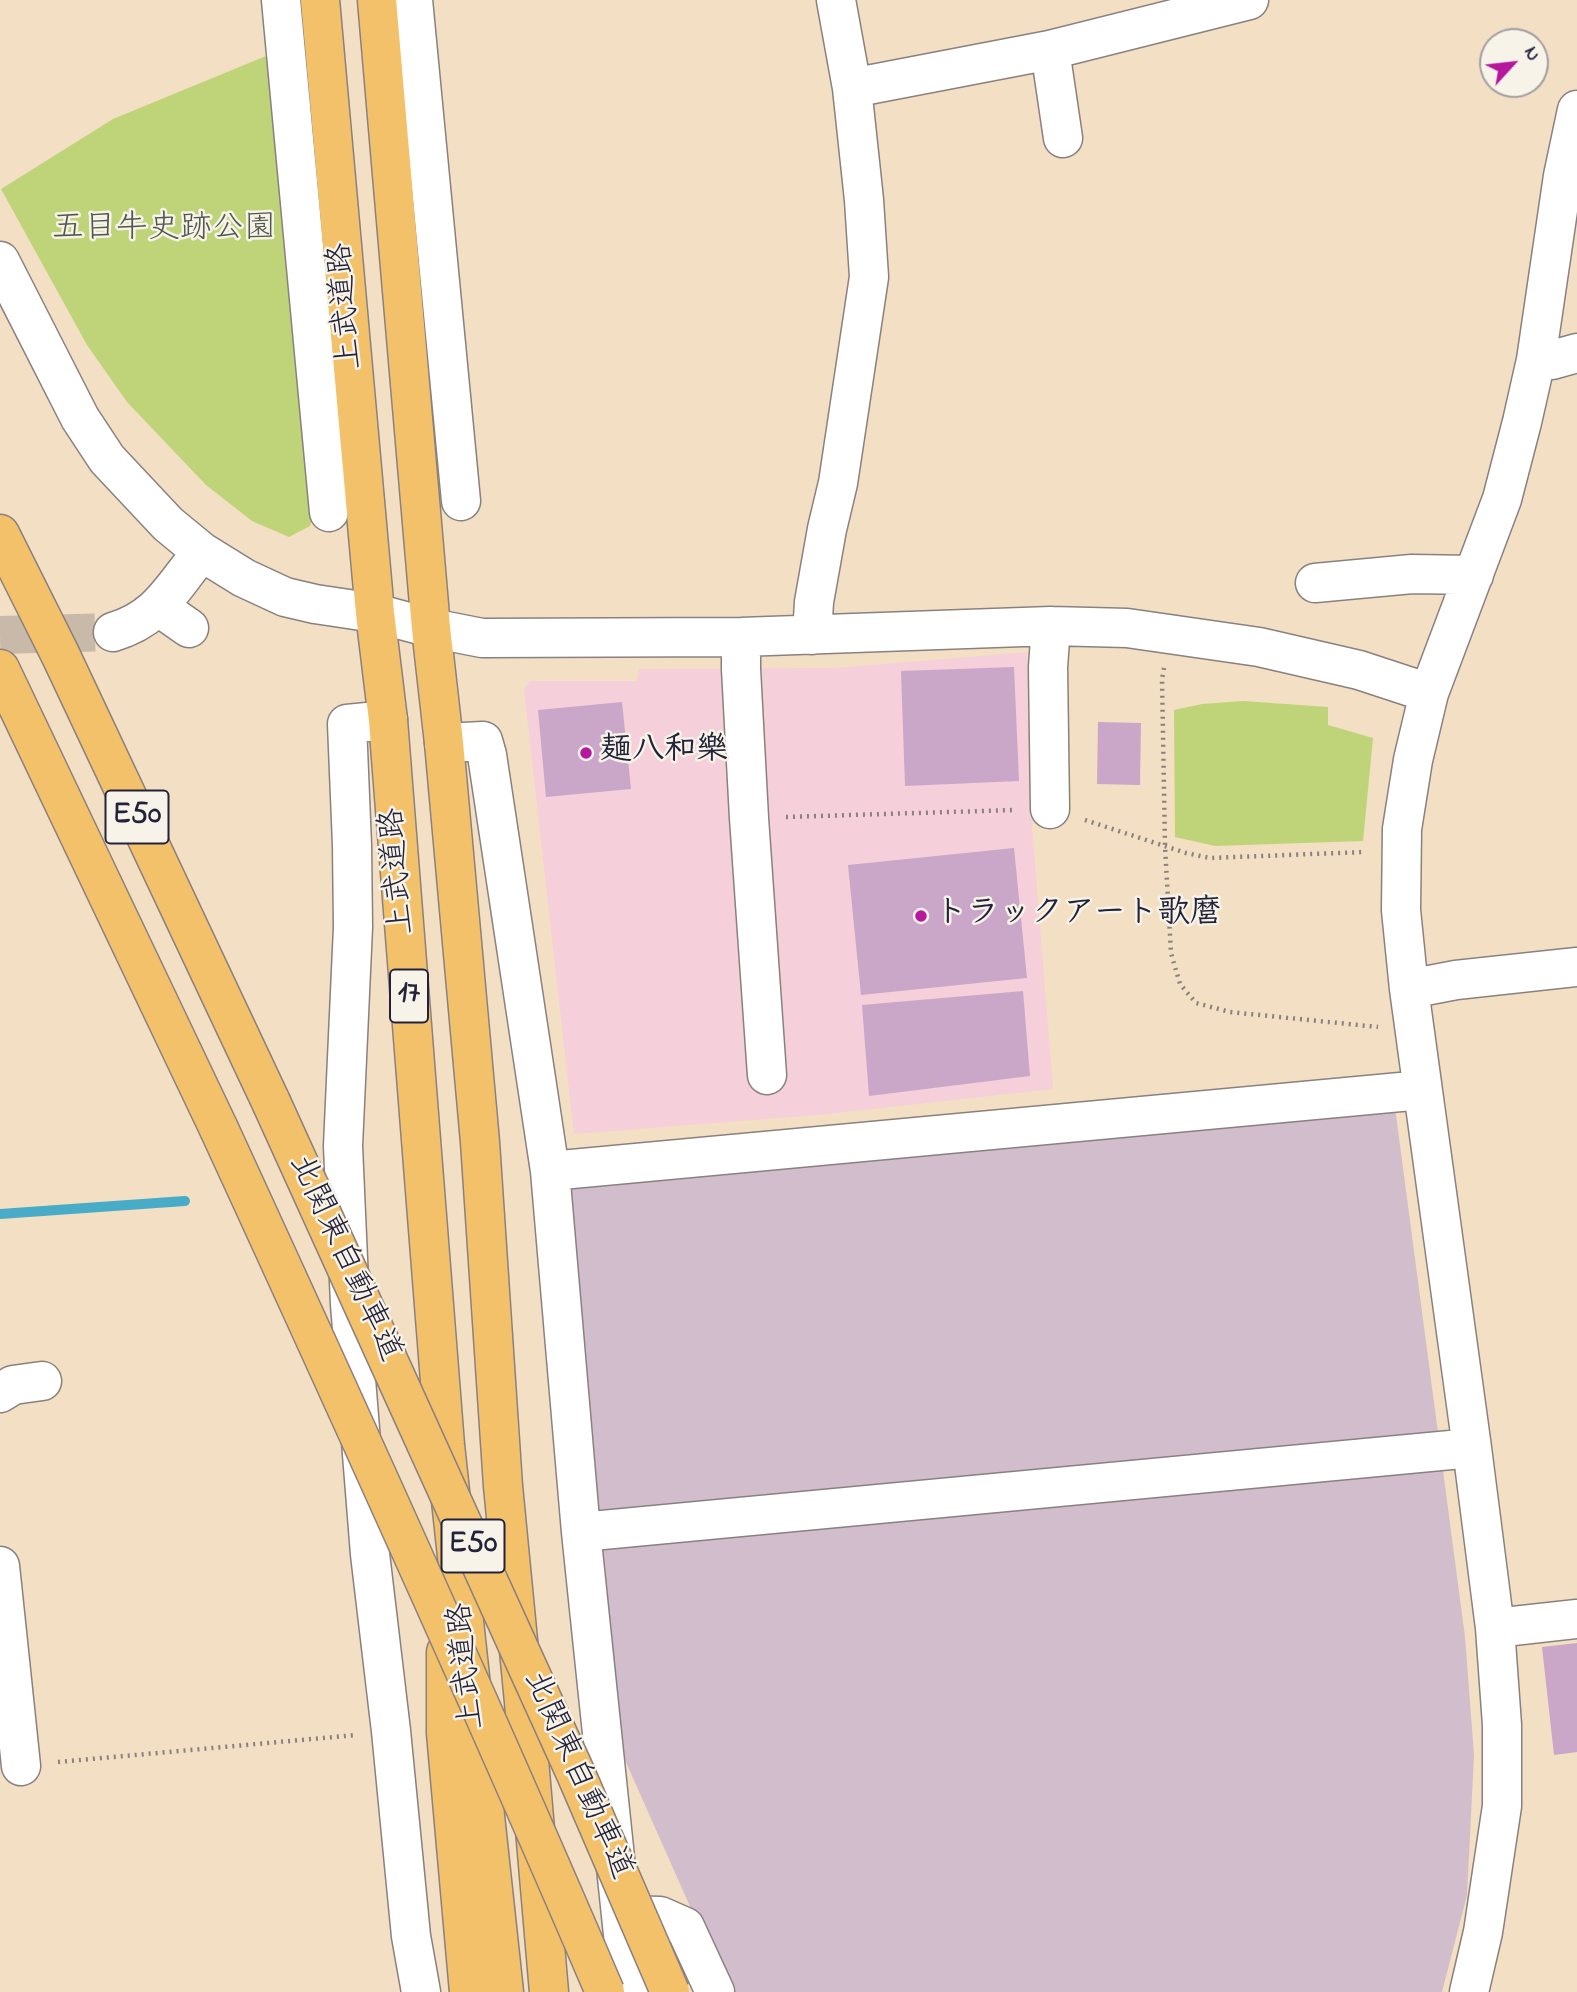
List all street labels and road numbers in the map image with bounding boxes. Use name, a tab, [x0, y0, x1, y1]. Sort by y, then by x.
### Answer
street label: 上武道路	[323, 241, 373, 371]
road number: E50	[106, 790, 168, 844]
street label: 上武道路	[375, 806, 425, 936]
road number: 17	[390, 970, 428, 1022]
street label: 北関東自動車道	[278, 1149, 408, 1369]
road number: E50	[442, 1520, 504, 1572]
street label: 上武道路	[443, 1600, 495, 1732]
street label: 北関東自動車道	[513, 1666, 639, 1886]

